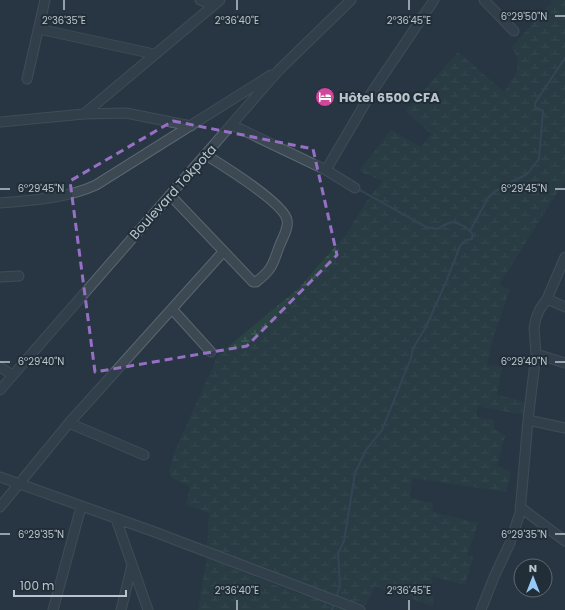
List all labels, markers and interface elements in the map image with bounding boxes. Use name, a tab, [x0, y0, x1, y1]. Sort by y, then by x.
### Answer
text: 6°29'50"N	[501, 9, 547, 24]
text: 2°36'35"E	[42, 13, 86, 28]
text: 2°36'40"E	[215, 13, 259, 28]
text: 2°36'45"E	[387, 13, 431, 28]
hotel icon: Hôtel 6500 CFA	[314, 86, 336, 108]
place label: Hôtel 6500 CFA	[339, 88, 440, 107]
street label: Boulevard Tokpota	[125, 140, 221, 244]
text: 6°29'45"N	[18, 181, 64, 196]
text: 6°29'45"N	[501, 181, 547, 196]
text: 6°29'40"N	[18, 354, 64, 369]
text: 6°29'40"N	[501, 354, 547, 369]
text: 6°29'35"N	[18, 527, 64, 542]
text: 6°29'35"N	[501, 527, 547, 542]
north arrow	[513, 558, 553, 598]
text: N	[529, 560, 537, 576]
scale bar	[14, 572, 126, 598]
text: 100 m	[20, 577, 54, 594]
text: 2°36'40"E	[215, 583, 259, 598]
text: 2°36'45"E	[387, 583, 431, 598]

